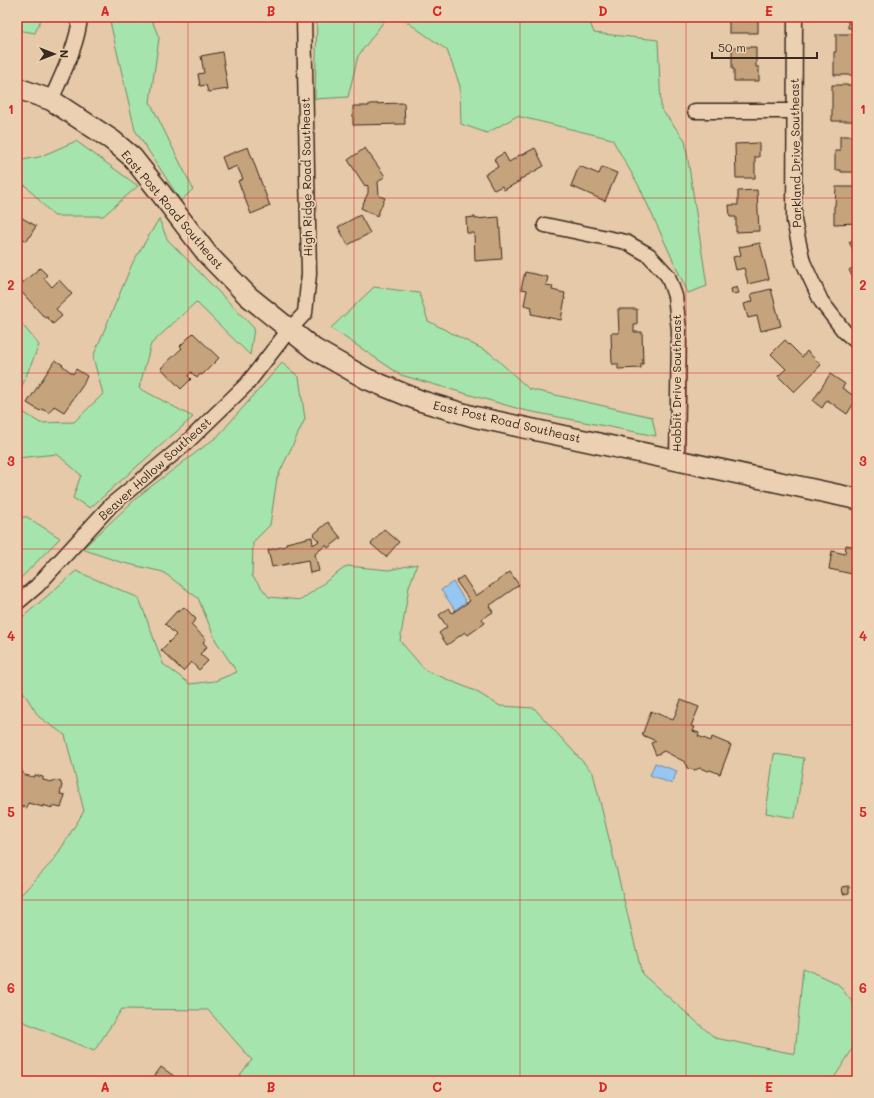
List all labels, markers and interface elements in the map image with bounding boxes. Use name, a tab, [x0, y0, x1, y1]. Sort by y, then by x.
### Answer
text: A	[100, 2, 110, 19]
text: B	[267, 2, 276, 19]
text: C	[432, 2, 442, 19]
text: D	[598, 2, 608, 19]
text: E	[765, 2, 773, 19]
north arrow	[34, 34, 74, 74]
scale bar	[712, 34, 817, 60]
text: 50 m	[718, 39, 746, 55]
text: N	[57, 50, 72, 58]
street label: Parkland Drive Southeast	[786, 78, 804, 228]
street label: High Ridge Road Southeast	[297, 97, 315, 257]
text: 1	[8, 100, 14, 117]
text: 1	[860, 100, 866, 117]
street label: East Post Road Southeast	[118, 146, 227, 272]
text: 2	[7, 276, 15, 293]
text: 2	[859, 276, 867, 293]
street label: Hobbit Drive Southeast	[668, 314, 684, 452]
street label: East Post Road Southeast	[432, 396, 583, 446]
street label: Beaver Hollow Southeast	[95, 413, 214, 523]
text: 3	[7, 452, 15, 469]
text: 3	[859, 452, 867, 469]
text: 4	[7, 627, 15, 644]
text: 4	[859, 627, 867, 644]
text: 5	[7, 803, 15, 820]
text: 5	[859, 803, 867, 820]
text: 6	[7, 979, 15, 996]
text: 6	[859, 979, 867, 996]
text: A	[100, 1078, 110, 1095]
text: B	[267, 1078, 276, 1095]
text: C	[432, 1078, 442, 1095]
text: D	[598, 1078, 608, 1095]
text: E	[765, 1078, 773, 1095]

